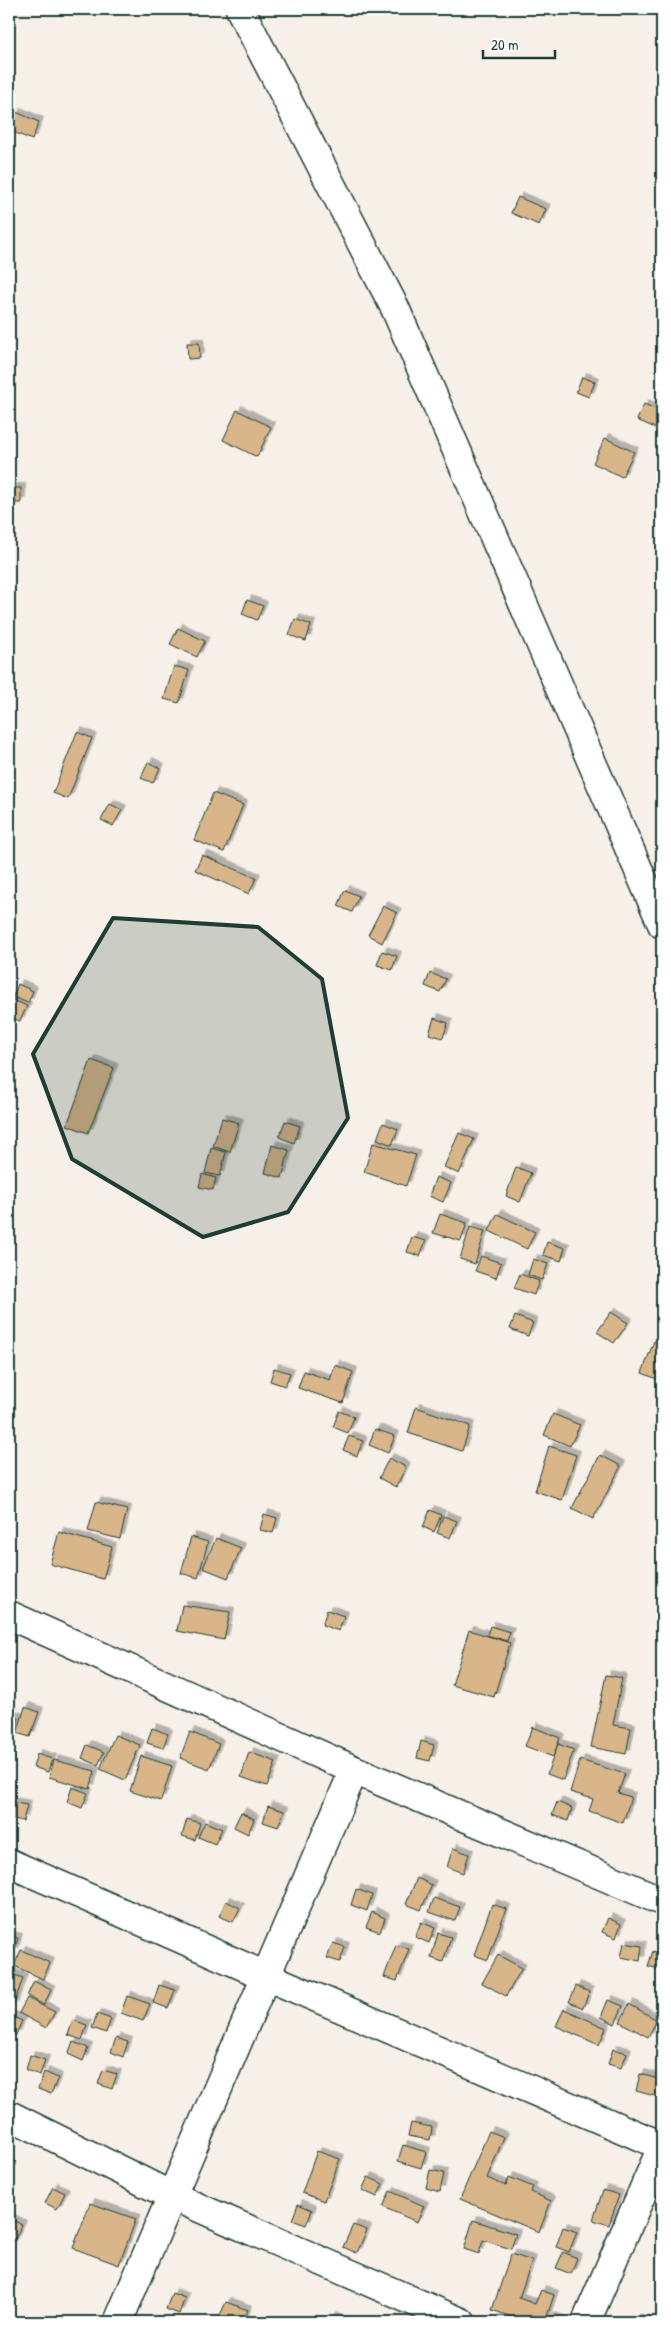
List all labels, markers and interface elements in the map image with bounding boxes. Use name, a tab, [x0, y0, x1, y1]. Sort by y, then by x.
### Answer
scale bar	[483, 28, 556, 60]
text: 20 m	[491, 34, 518, 55]

